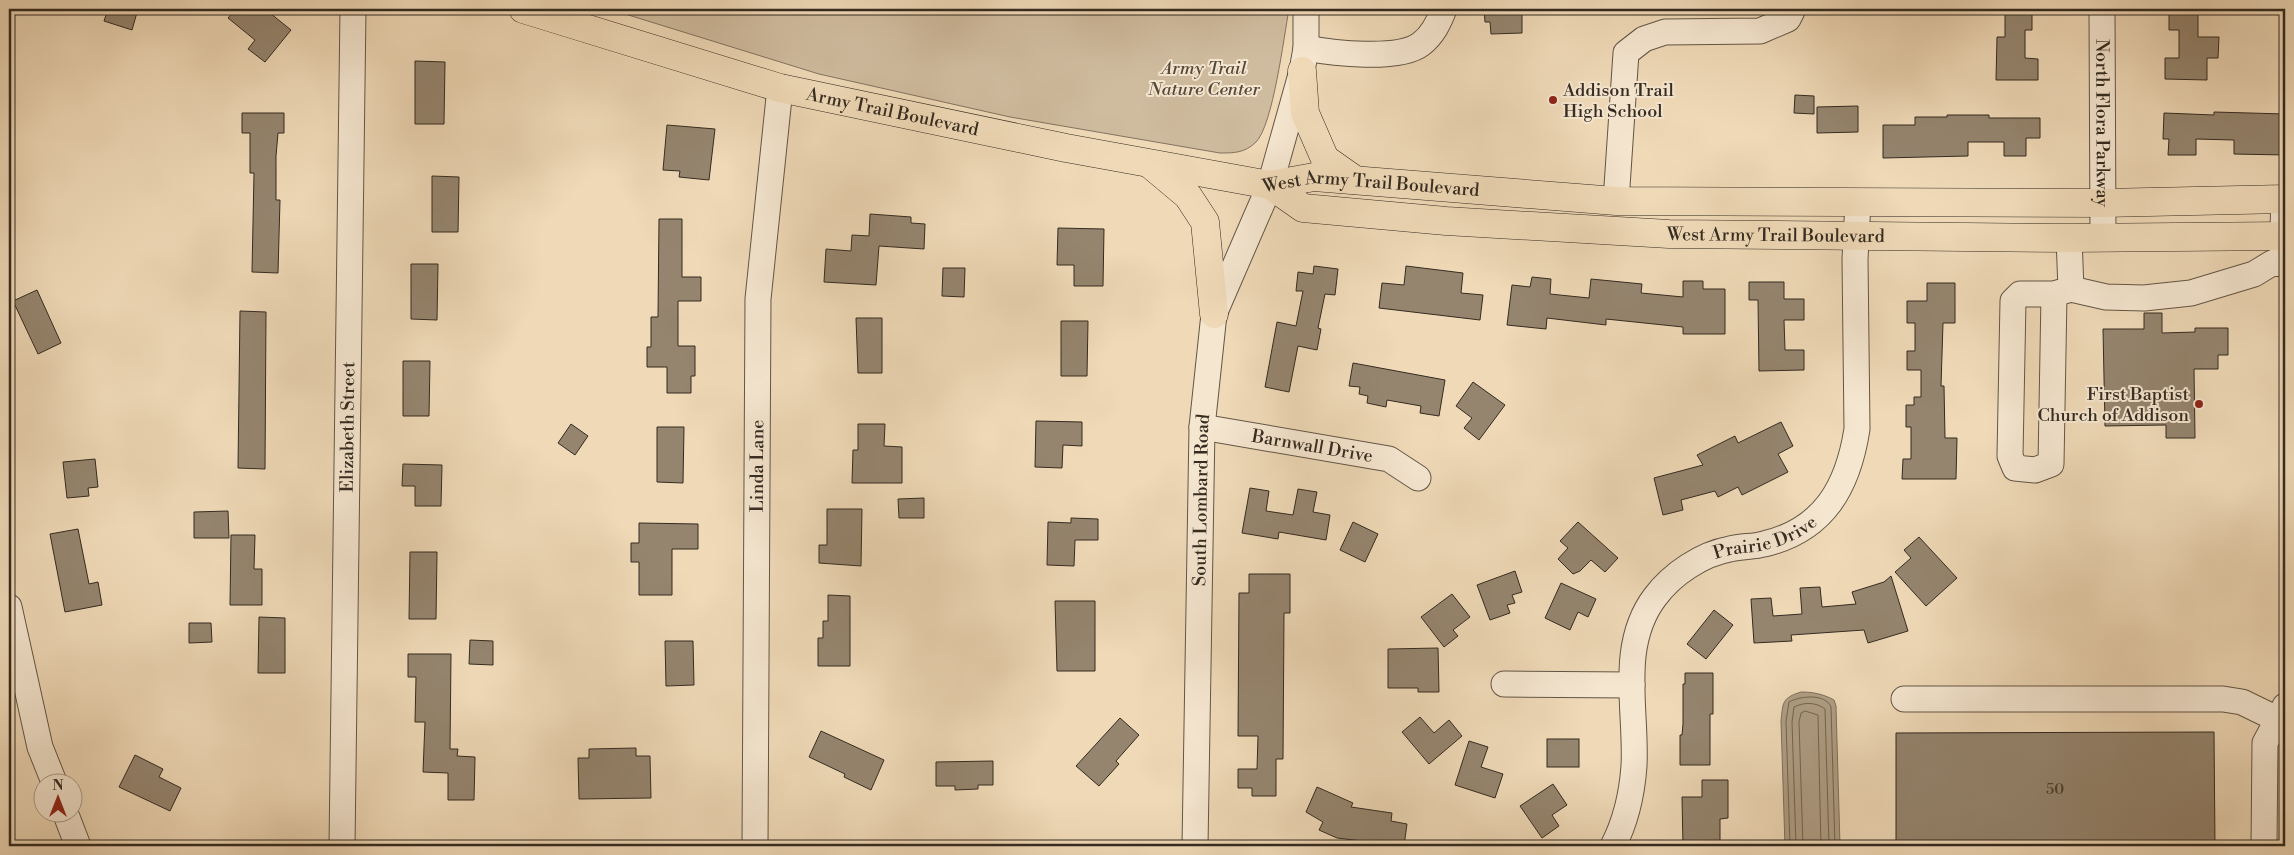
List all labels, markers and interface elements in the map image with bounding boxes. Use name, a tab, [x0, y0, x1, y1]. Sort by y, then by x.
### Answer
street label: North Flora Parkway	[2090, 39, 2114, 207]
park label: Army Trail Nature Center	[1147, 57, 1260, 101]
place label: Addison Trail High School	[1562, 79, 1675, 123]
street label: Army Trail Boulevard	[803, 83, 982, 142]
marker: Addison Trail High School	[1547, 94, 1559, 106]
street label: West Army Trail Boulevard	[1260, 166, 1481, 202]
street label: West Army Trail Boulevard	[1666, 223, 1886, 248]
street label: Elizabeth Street	[336, 361, 360, 493]
place label: First Baptist Church of Addison	[2037, 383, 2190, 427]
marker: First Baptist Church of Addison	[2193, 398, 2205, 410]
street label: South Lombard Road	[1188, 412, 1215, 586]
street label: Linda Lane	[746, 420, 769, 512]
street label: Barnwall Drive	[1249, 425, 1375, 468]
street label: Prairie Drive	[1710, 511, 1822, 565]
north arrow	[32, 772, 82, 822]
text: N	[52, 777, 64, 795]
house number: 50	[2046, 780, 2064, 799]

